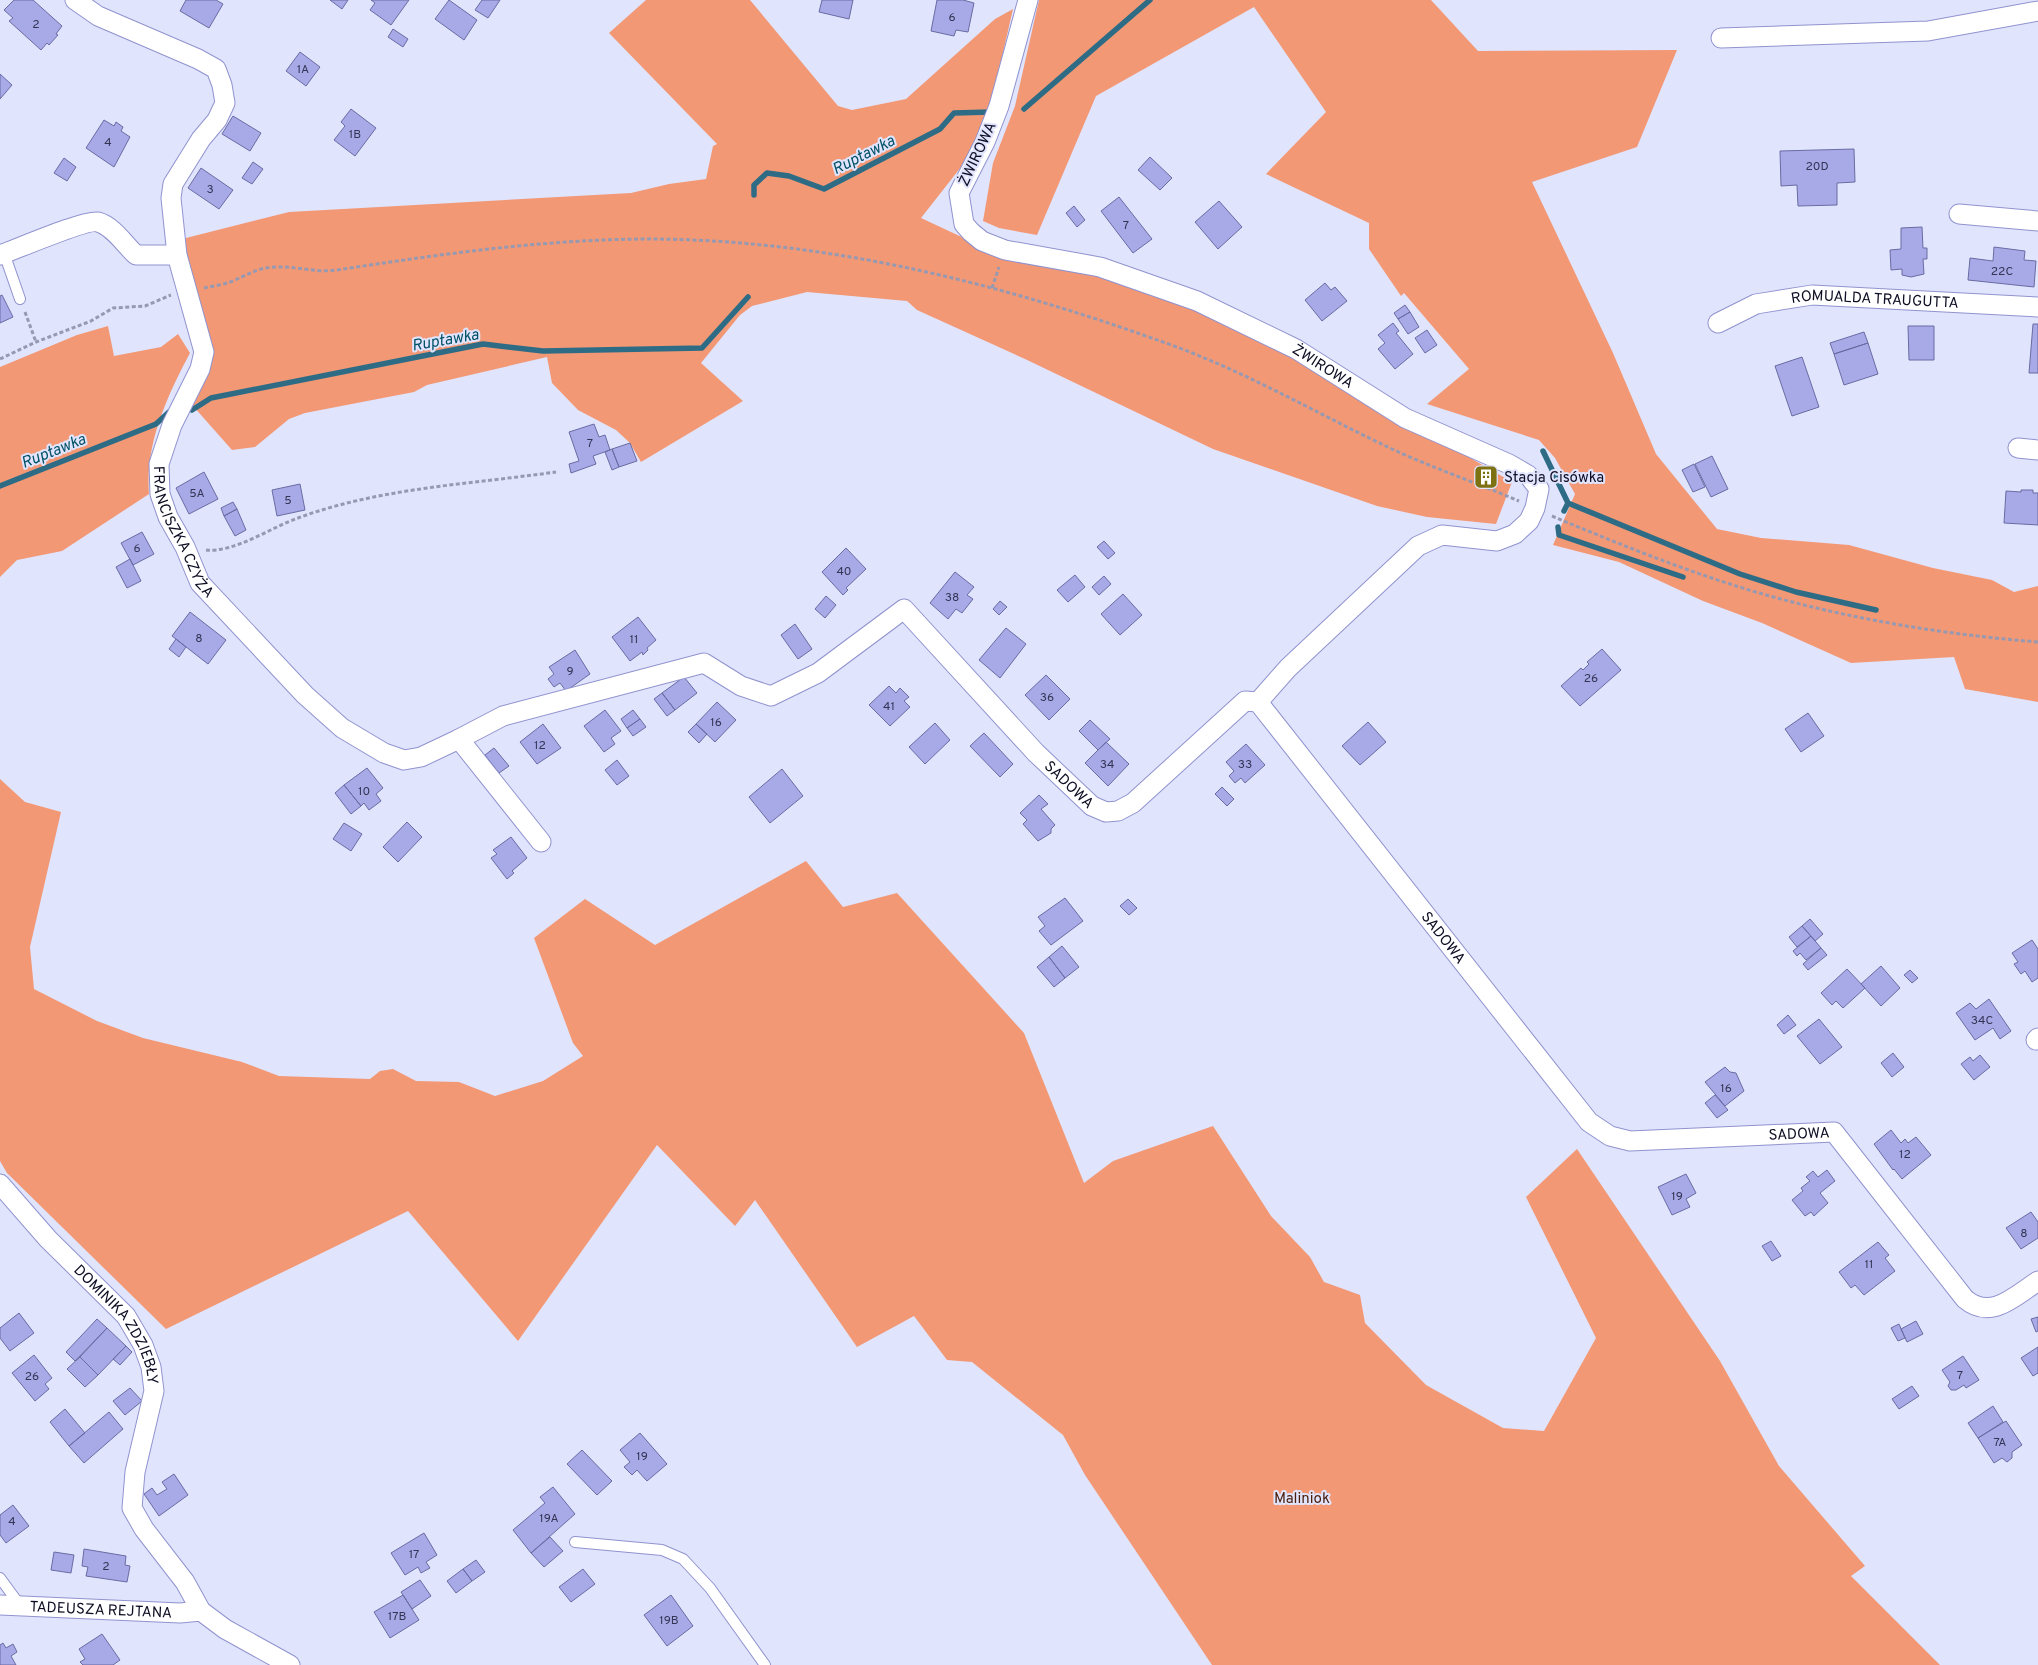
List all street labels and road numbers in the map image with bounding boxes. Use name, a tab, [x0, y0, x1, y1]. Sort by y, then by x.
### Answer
street label: ŻWIROWA	[954, 119, 1002, 190]
street label: ROMUALDA TRAUGUTTA	[1790, 287, 1959, 314]
street label: ŻWIROWA	[1288, 340, 1356, 394]
street label: FRANCISZKA CZYŻA	[148, 466, 217, 603]
street label: SADOWA	[1039, 758, 1097, 814]
street label: SADOWA	[1416, 908, 1469, 968]
street label: SADOWA	[1768, 1124, 1830, 1146]
street label: DOMINIKA ZDZIEBŁY	[69, 1261, 161, 1386]
street label: TADEUSZA REJTANA	[29, 1598, 172, 1624]

